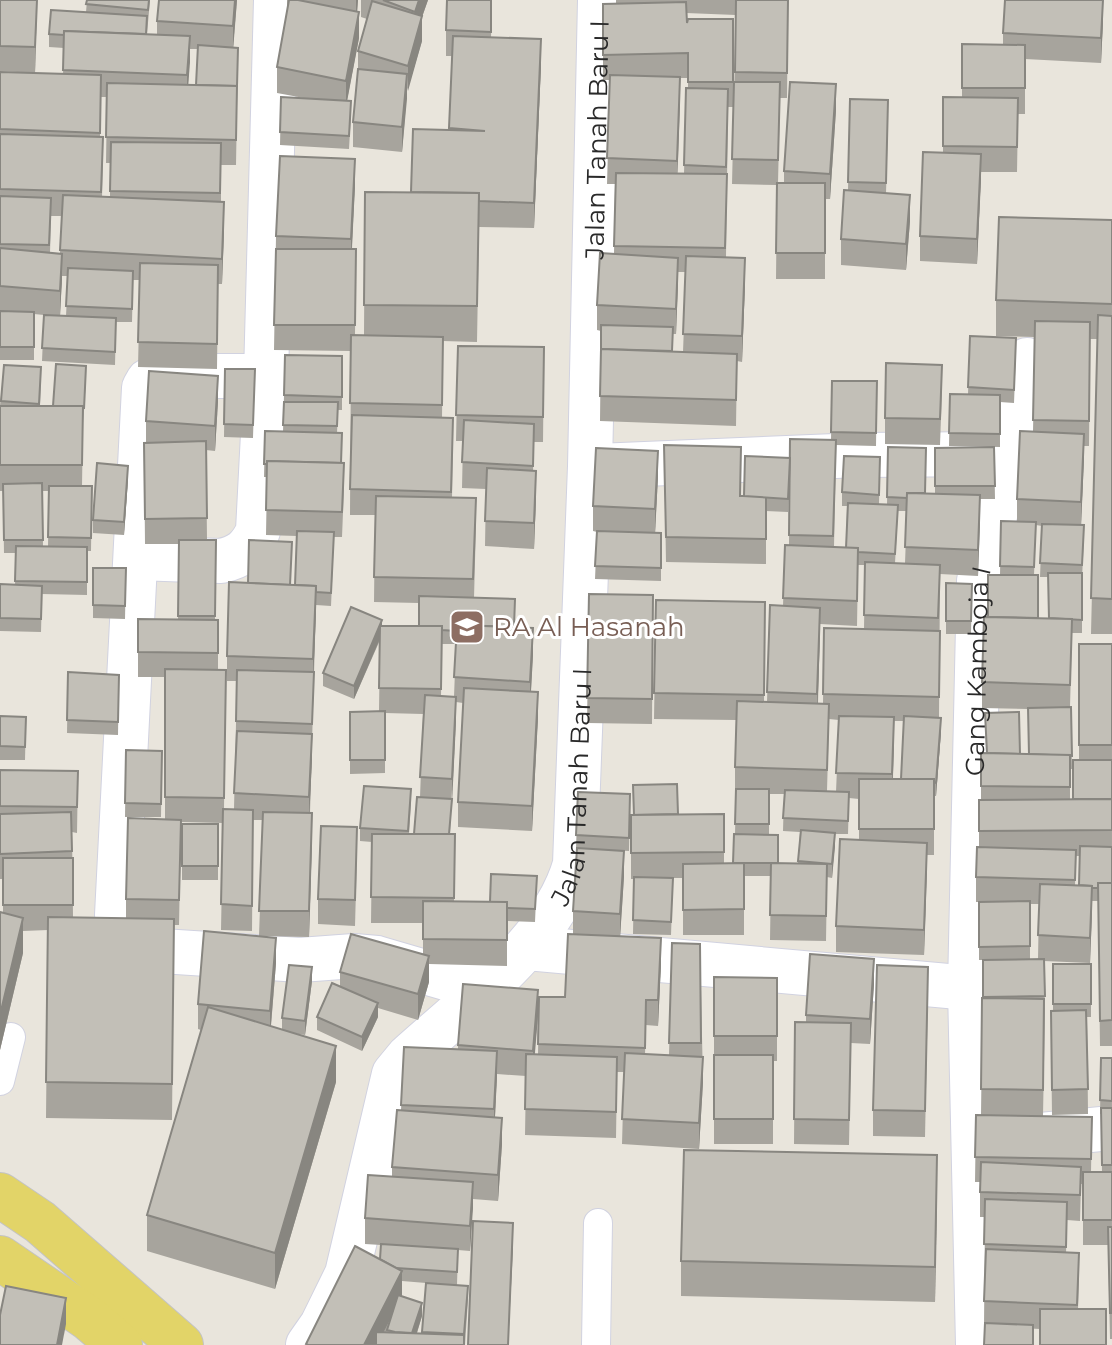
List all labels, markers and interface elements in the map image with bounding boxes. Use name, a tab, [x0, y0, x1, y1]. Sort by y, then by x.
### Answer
street label: Jalan Tanah Baru I	[578, 20, 616, 261]
street label: Gang Kamboja I	[959, 563, 998, 776]
school or university icon: RA Al Hasanah	[448, 608, 486, 646]
place label: RA Al Hasanah	[493, 611, 685, 643]
street label: Jalan Tanah Baru I	[544, 667, 598, 912]

